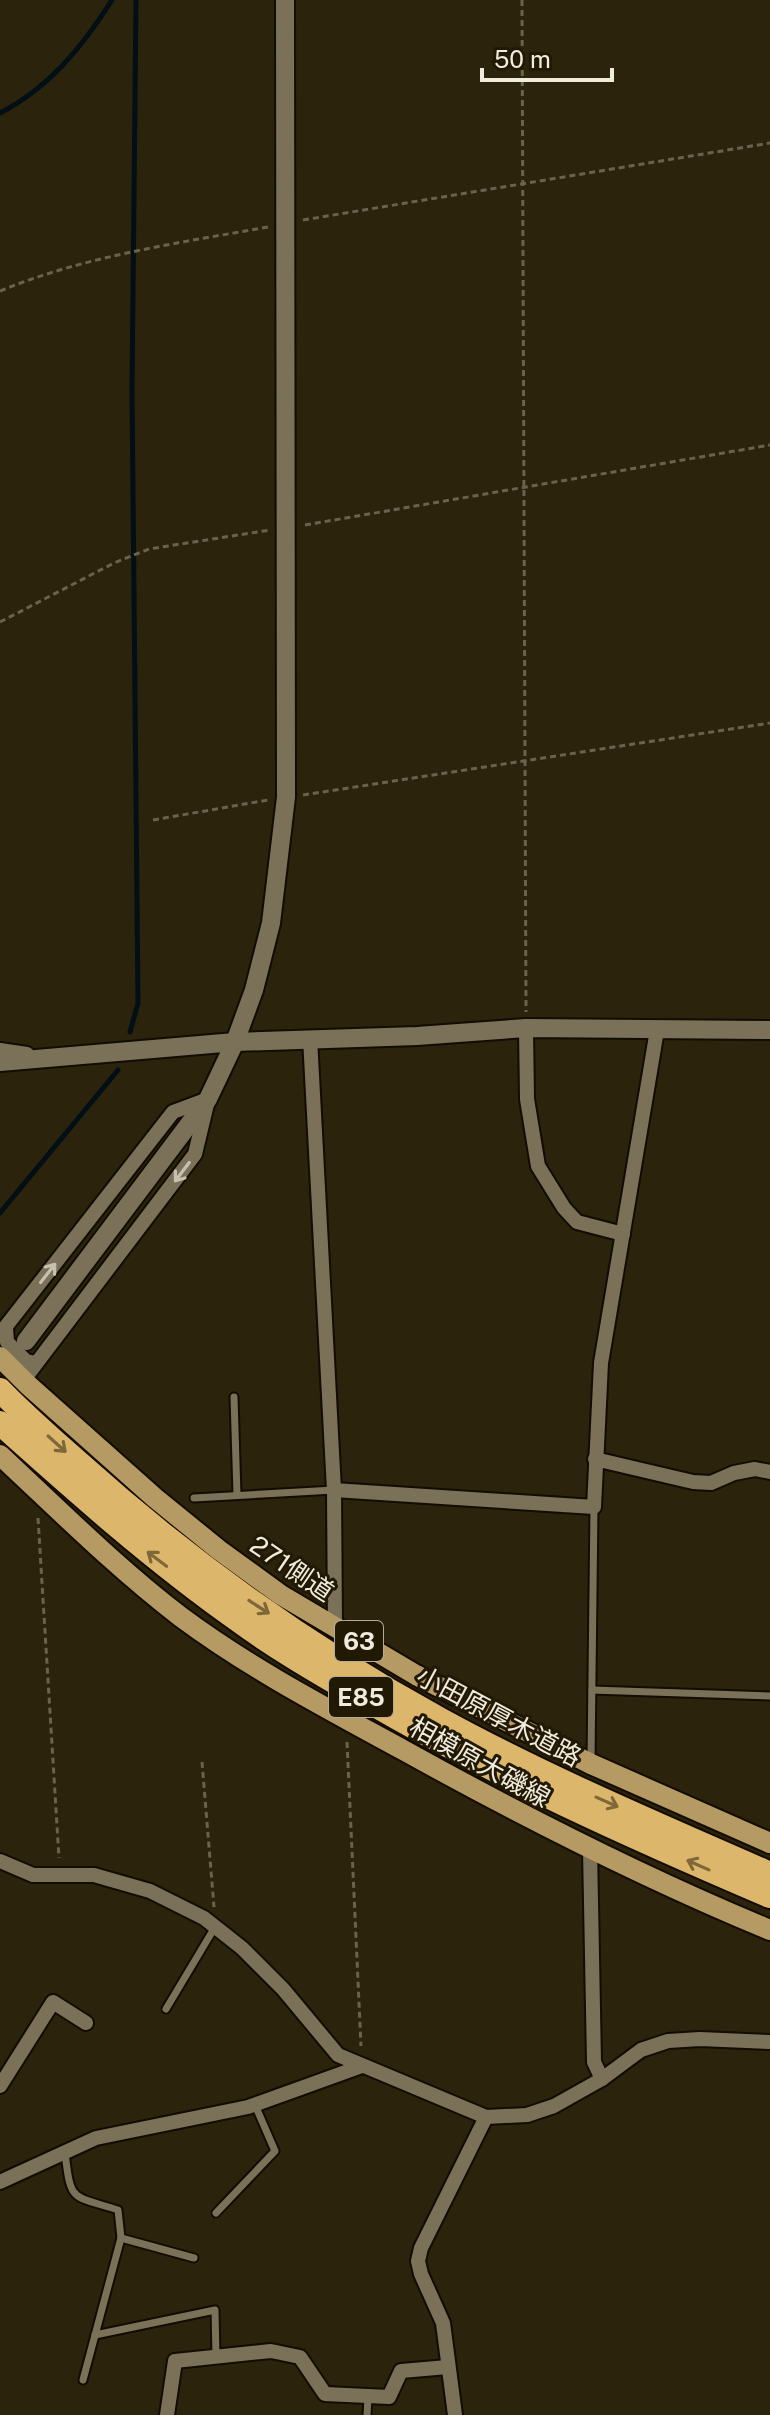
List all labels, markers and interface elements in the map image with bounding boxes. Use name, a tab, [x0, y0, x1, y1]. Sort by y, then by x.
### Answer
scale bar	[482, 32, 612, 82]
text: 50 m	[494, 45, 551, 73]
one-way arrow	[173, 1160, 190, 1182]
one-way arrow	[39, 1263, 57, 1284]
one-way arrow	[46, 1434, 66, 1452]
street label: 271側道	[244, 1529, 340, 1607]
one-way arrow	[146, 1551, 168, 1568]
one-way arrow	[247, 1599, 269, 1615]
road number: 63	[335, 1621, 383, 1661]
street label: 小田原厚木道路	[411, 1660, 587, 1772]
road number: E85	[329, 1677, 393, 1717]
street label: 相模原大磯線	[404, 1711, 556, 1813]
one-way arrow	[595, 1795, 619, 1810]
one-way arrow	[686, 1857, 710, 1872]

